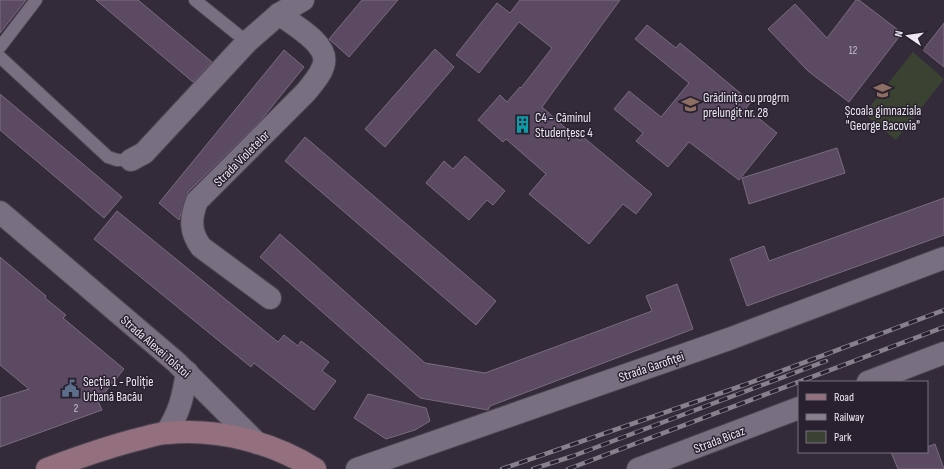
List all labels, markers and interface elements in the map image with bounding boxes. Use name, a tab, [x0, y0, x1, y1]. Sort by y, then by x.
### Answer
north arrow	[888, 16, 928, 56]
text: N	[892, 29, 906, 38]
house number: 12	[849, 44, 858, 57]
school or university icon: Școala gimnaziala "George Bacovia"	[873, 81, 893, 101]
place label: Grădinița cu progrm prelungit nr. 28	[703, 90, 789, 121]
school or university icon: Grădinița cu progrm prelungit nr. 28	[680, 94, 700, 114]
place label: Școala gimnaziala "George Bacovia"	[845, 103, 921, 134]
place label: C4 - Căminul Studențesc 4	[535, 110, 593, 141]
building icon: C4 - Căminul Studențesc 4	[512, 114, 532, 134]
street label: Strada Violetelor	[210, 127, 273, 190]
street label: Strada Alexei Tolstoi	[117, 312, 193, 381]
street label: Strada Garofiței	[617, 348, 686, 386]
place label: Secția 1 - Poliție Urbană Bacău	[83, 374, 153, 405]
public building icon: Secția 1 - Poliție Urbană Bacău	[60, 378, 80, 398]
legend	[798, 381, 928, 453]
text: Road	[834, 390, 854, 405]
house number: 2	[74, 402, 79, 415]
text: Railway	[834, 410, 865, 425]
street label: Strada Bicaz	[692, 423, 747, 457]
text: Park	[834, 430, 852, 445]

